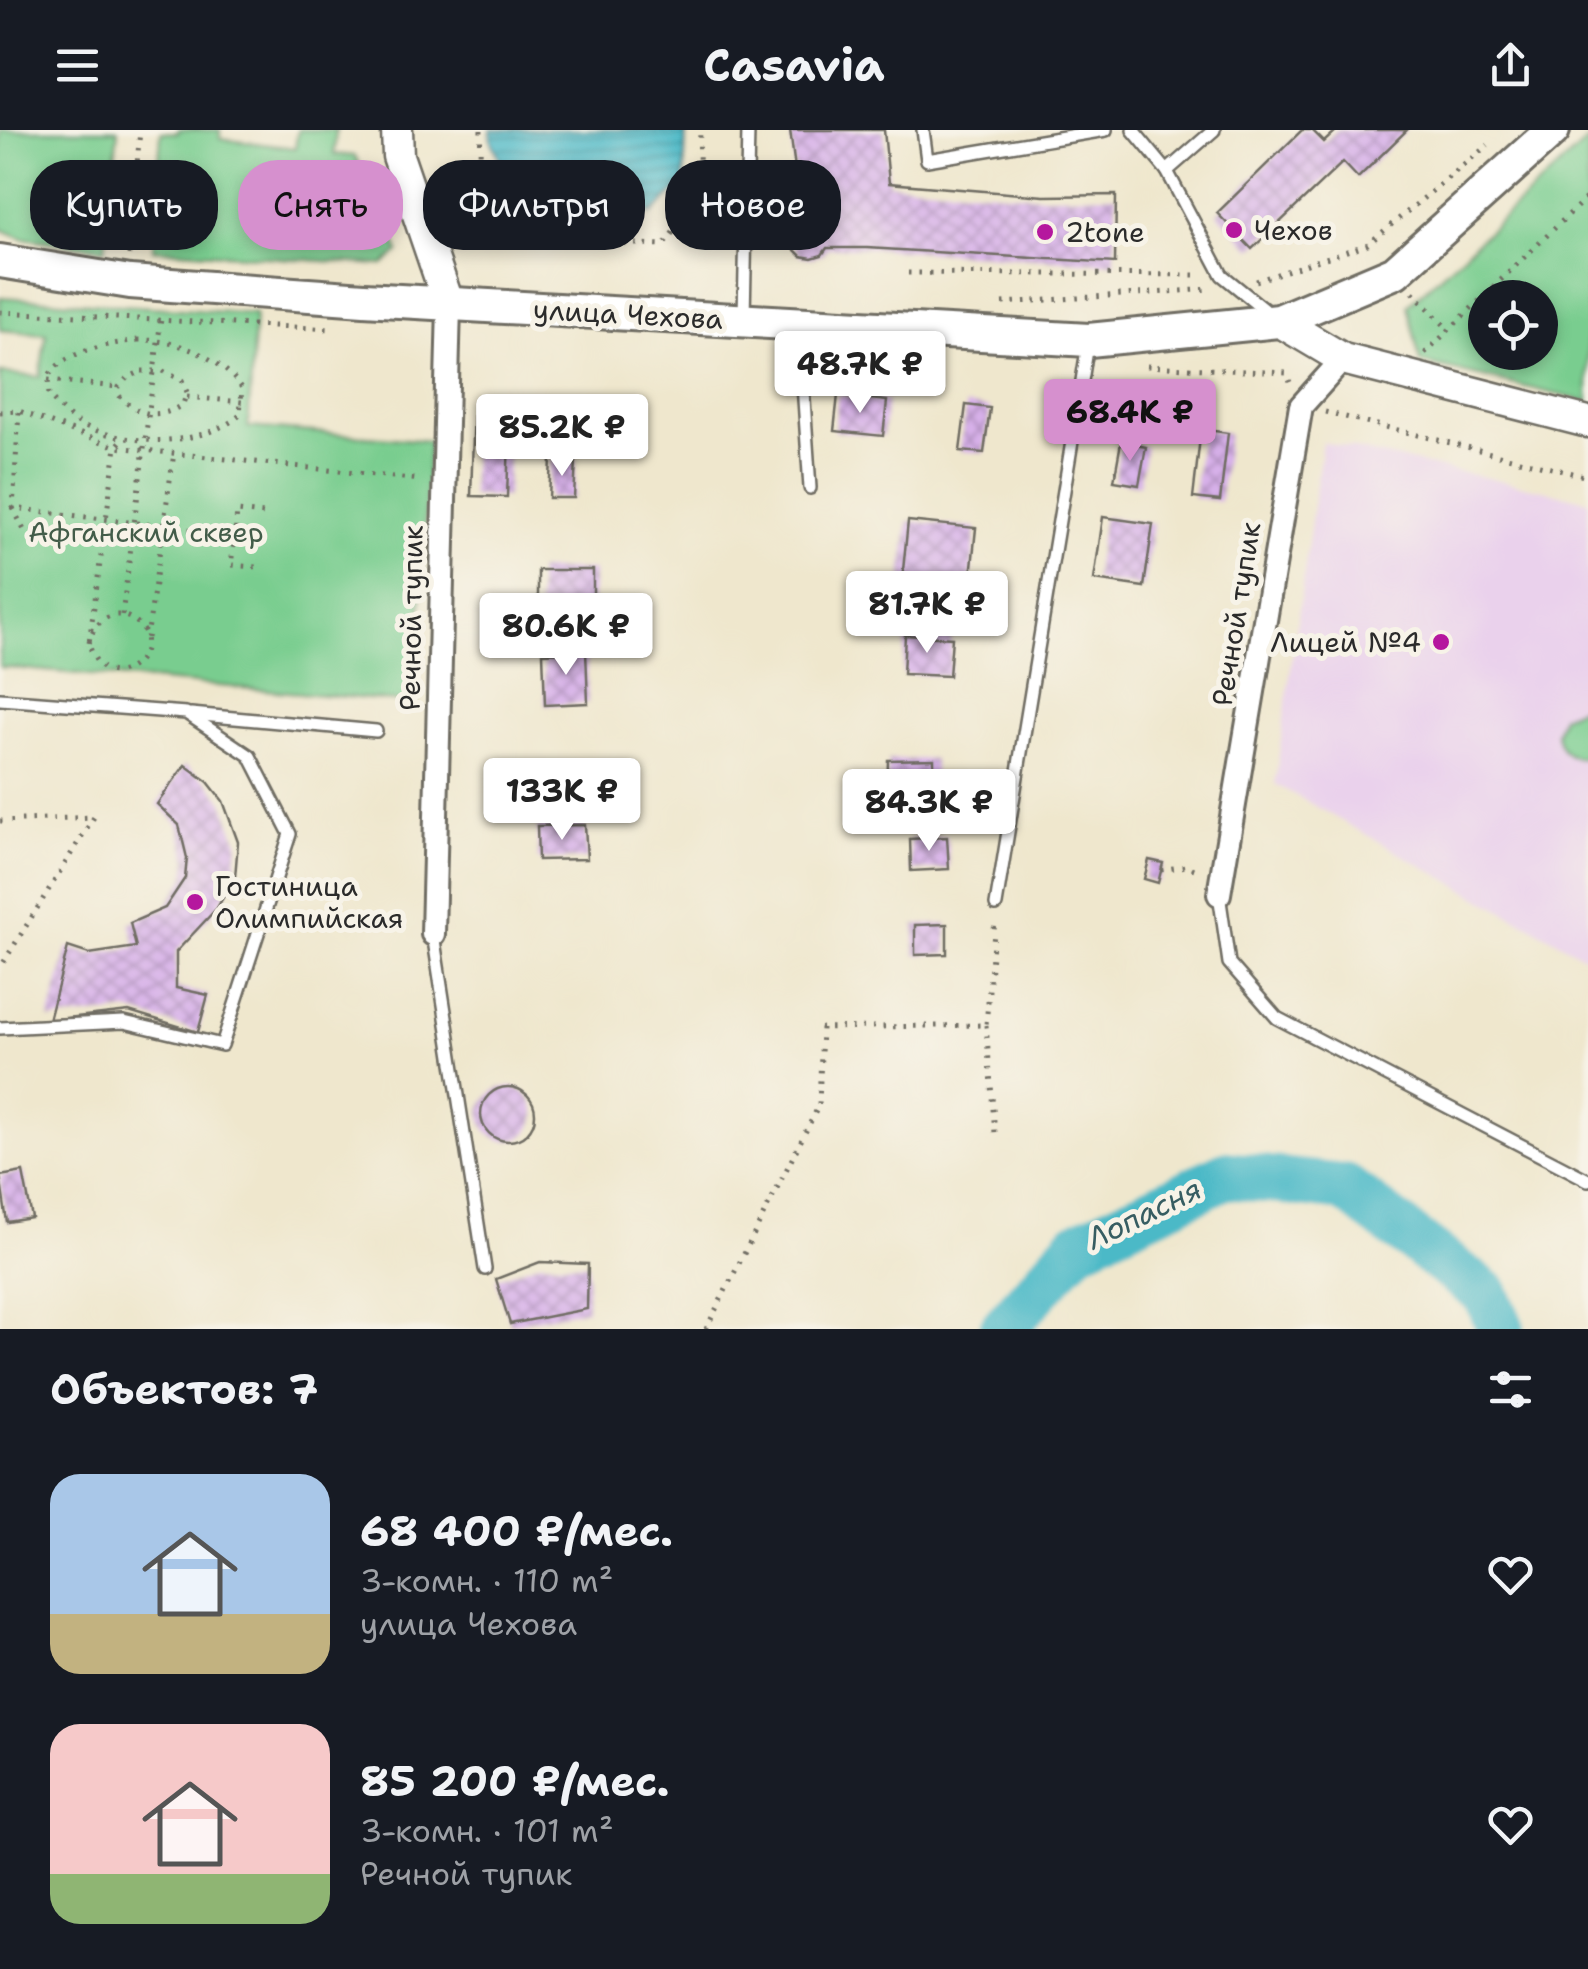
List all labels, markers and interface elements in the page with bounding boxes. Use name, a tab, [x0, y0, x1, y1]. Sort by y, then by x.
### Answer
text: Casavia	[703, 35, 885, 95]
icon: menu	[50, 38, 105, 93]
icon: share	[1483, 38, 1538, 93]
chip: Купить	[30, 160, 218, 250]
chip: Снять	[238, 160, 403, 250]
chip: Фильтры	[423, 160, 645, 250]
chip: Новое	[665, 160, 841, 250]
place label: Чехов	[1254, 211, 1333, 249]
place label: 2tone	[1065, 213, 1145, 251]
marker: Чехов	[1223, 219, 1245, 241]
marker: 2tone	[1034, 221, 1056, 243]
map controls	[1468, 280, 1558, 370]
button: locate	[1468, 280, 1558, 370]
street label: улица Чехова	[532, 290, 724, 338]
pin: 48.7K ₽	[768, 331, 952, 416]
text: 48.7K ₽	[797, 342, 923, 385]
pin: 68.4K ₽	[1038, 379, 1222, 464]
text: 68.4K ₽	[1066, 390, 1194, 433]
pin: 85.2K ₽	[470, 394, 654, 479]
text: 85.2K ₽	[498, 405, 626, 448]
park label: Афганский сквер	[28, 513, 264, 551]
street label: Речной тупик	[1203, 519, 1269, 709]
street label: Речной тупик	[390, 525, 432, 711]
pin: 81.7K ₽	[835, 571, 1019, 656]
text: 81.7K ₽	[868, 582, 986, 625]
pin: 80.6K ₽	[474, 593, 658, 678]
text: 80.6K ₽	[502, 604, 630, 647]
place label: Лицей №4	[1270, 623, 1421, 661]
marker: Лицей №4	[1430, 631, 1452, 653]
pin: 133K ₽	[481, 758, 643, 843]
text: 133K ₽	[505, 769, 619, 812]
pin: 84.3K ₽	[837, 769, 1021, 854]
text: 84.3K ₽	[864, 780, 994, 823]
place label: Гостиница Олимпийская	[215, 867, 403, 937]
marker: Гостиница Олимпийская	[184, 891, 206, 913]
water label: Лопасня	[1079, 1168, 1208, 1259]
text: Объектов: 7	[50, 1361, 318, 1417]
icon: filters	[1483, 1362, 1538, 1417]
text: 68 400 ₽/мес.	[360, 1503, 673, 1559]
icon: home	[130, 1514, 250, 1634]
icon: heart	[1483, 1547, 1538, 1602]
text: 3-комн. · 110 m²	[360, 1559, 613, 1602]
text: улица Чехова	[360, 1602, 577, 1645]
text: 85 200 ₽/мес.	[360, 1753, 670, 1809]
icon: home	[130, 1764, 250, 1884]
icon: heart	[1483, 1797, 1538, 1852]
text: 3-комн. · 101 m²	[360, 1809, 613, 1852]
text: Речной тупик	[360, 1852, 572, 1895]

